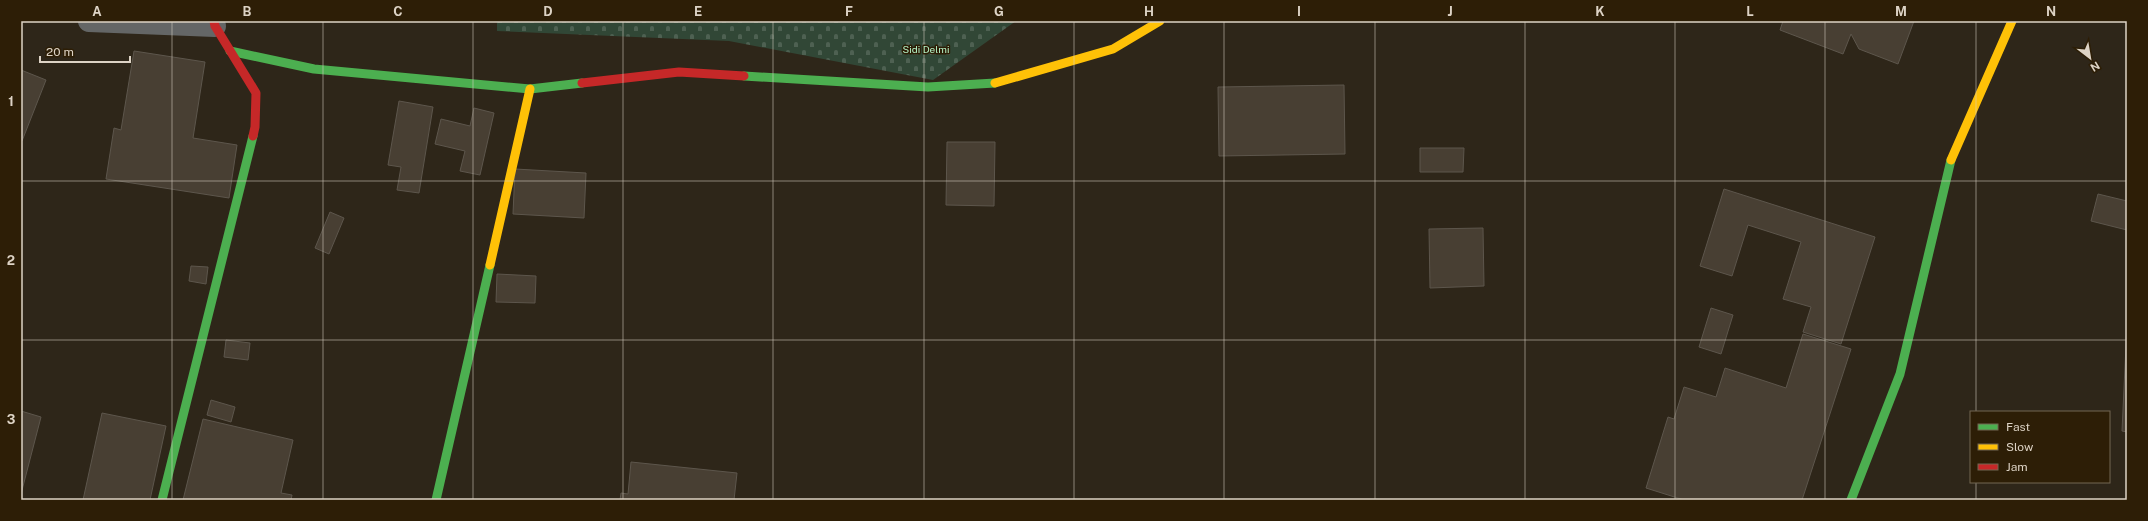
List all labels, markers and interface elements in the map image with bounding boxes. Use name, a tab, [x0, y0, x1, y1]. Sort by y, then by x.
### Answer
text: A	[92, 4, 102, 19]
text: B	[243, 4, 252, 19]
text: C	[393, 4, 403, 19]
text: D	[543, 4, 553, 19]
text: E	[694, 4, 702, 19]
text: F	[845, 4, 853, 19]
text: G	[994, 4, 1004, 19]
text: H	[1144, 4, 1154, 19]
text: I	[1297, 4, 1301, 19]
text: J	[1447, 4, 1453, 19]
text: K	[1595, 4, 1605, 19]
text: L	[1746, 4, 1754, 19]
text: M	[1895, 4, 1907, 19]
text: N	[2046, 4, 2056, 19]
scale bar	[40, 38, 130, 64]
north arrow	[2070, 38, 2110, 78]
park label: Sidi Delmi	[903, 43, 949, 55]
text: 20 m	[46, 45, 74, 59]
text: N	[2088, 59, 2102, 74]
text: 1	[8, 94, 14, 109]
text: 2	[7, 253, 15, 268]
legend	[1970, 411, 2110, 483]
text: 3	[7, 412, 16, 427]
text: Fast	[2006, 420, 2031, 434]
text: Slow	[2006, 440, 2034, 454]
text: Jam	[2006, 460, 2028, 474]

